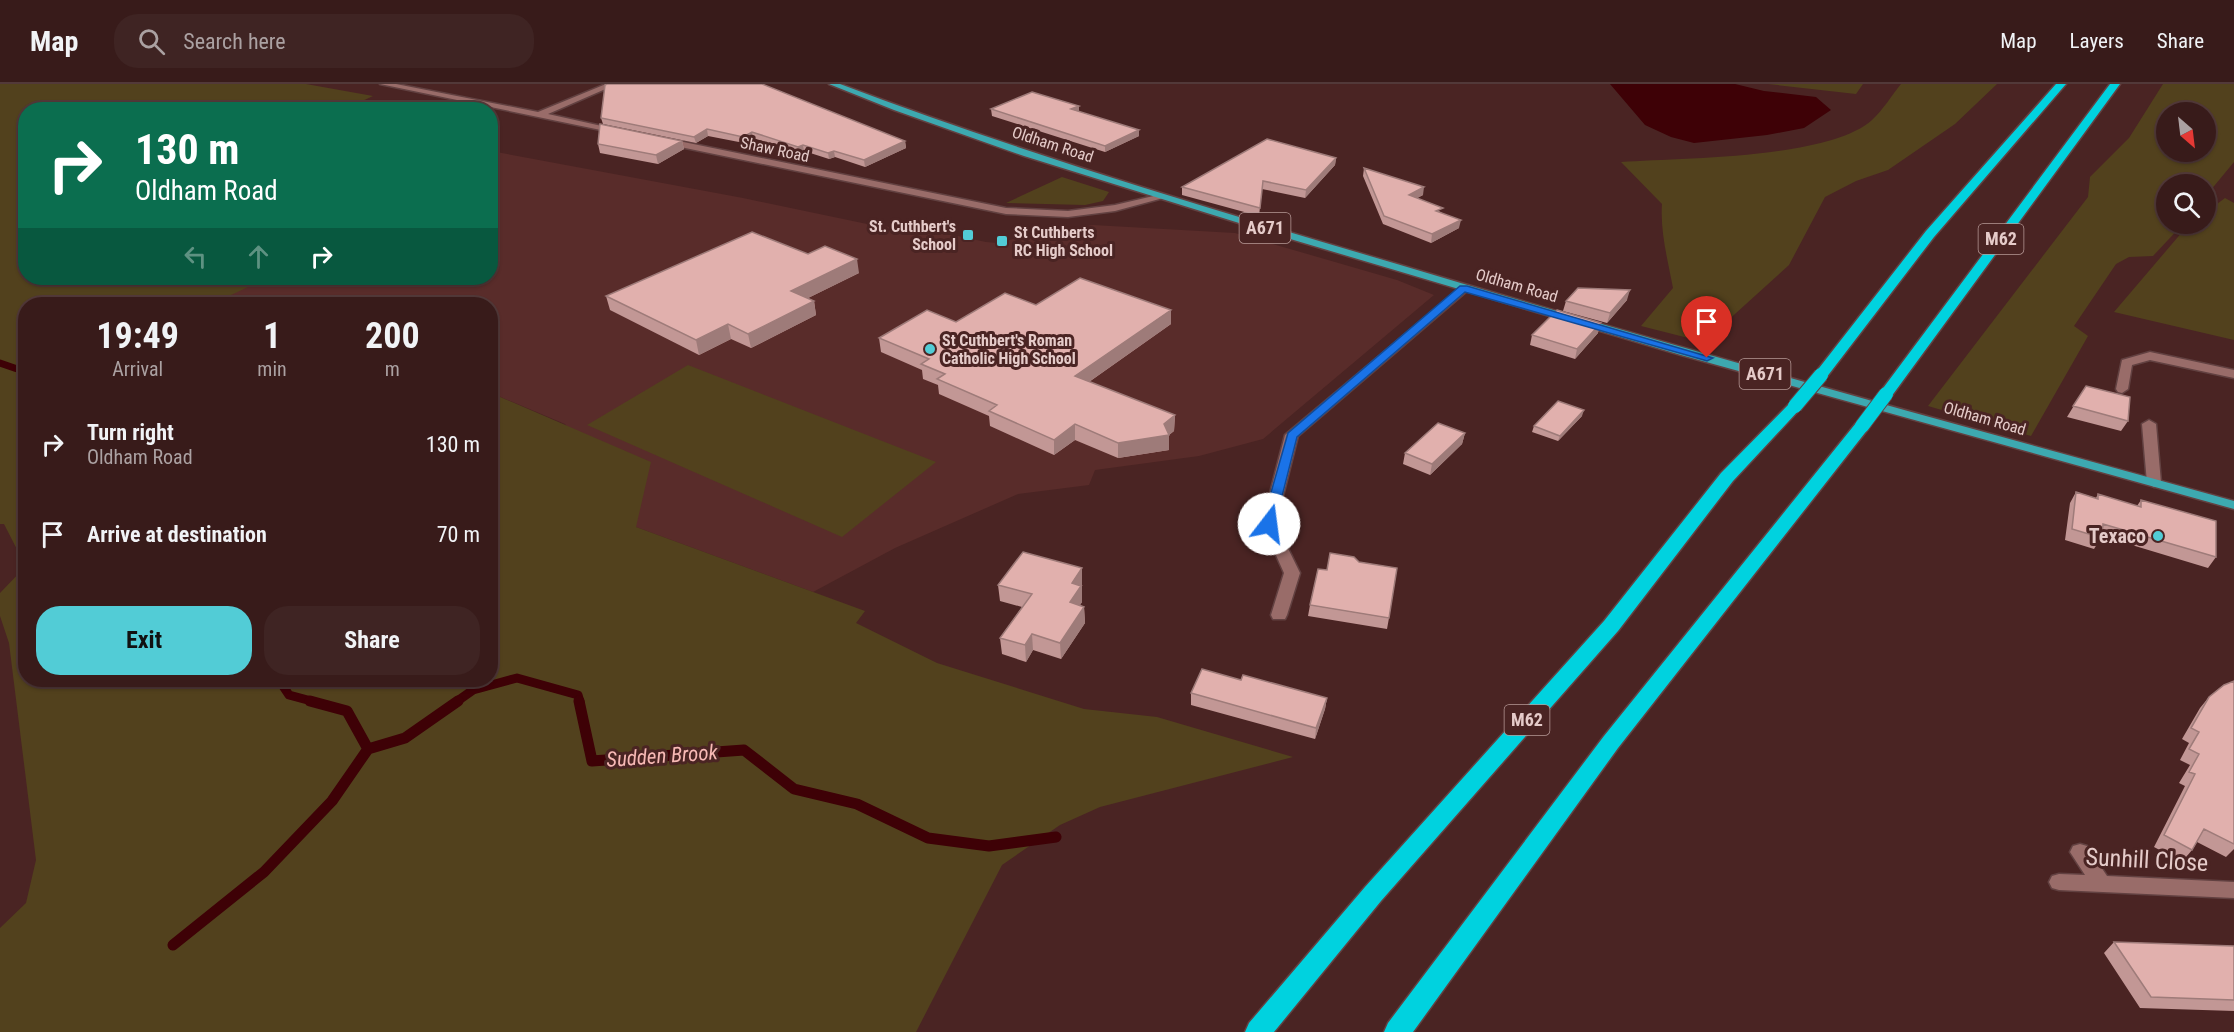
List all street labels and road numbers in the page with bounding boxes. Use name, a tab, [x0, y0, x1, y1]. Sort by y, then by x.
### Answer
street label: Oldham Road	[1010, 122, 1096, 167]
street label: Shaw Road	[739, 133, 811, 166]
road number: A671	[1240, 213, 1290, 243]
road number: M62	[1978, 224, 2024, 254]
street label: Oldham Road	[1474, 265, 1560, 306]
road number: A671	[1740, 359, 1790, 389]
street label: Oldham Road	[1942, 398, 2028, 439]
road number: M62	[1504, 705, 1550, 735]
street label: Sunhill Close	[2085, 843, 2209, 877]

